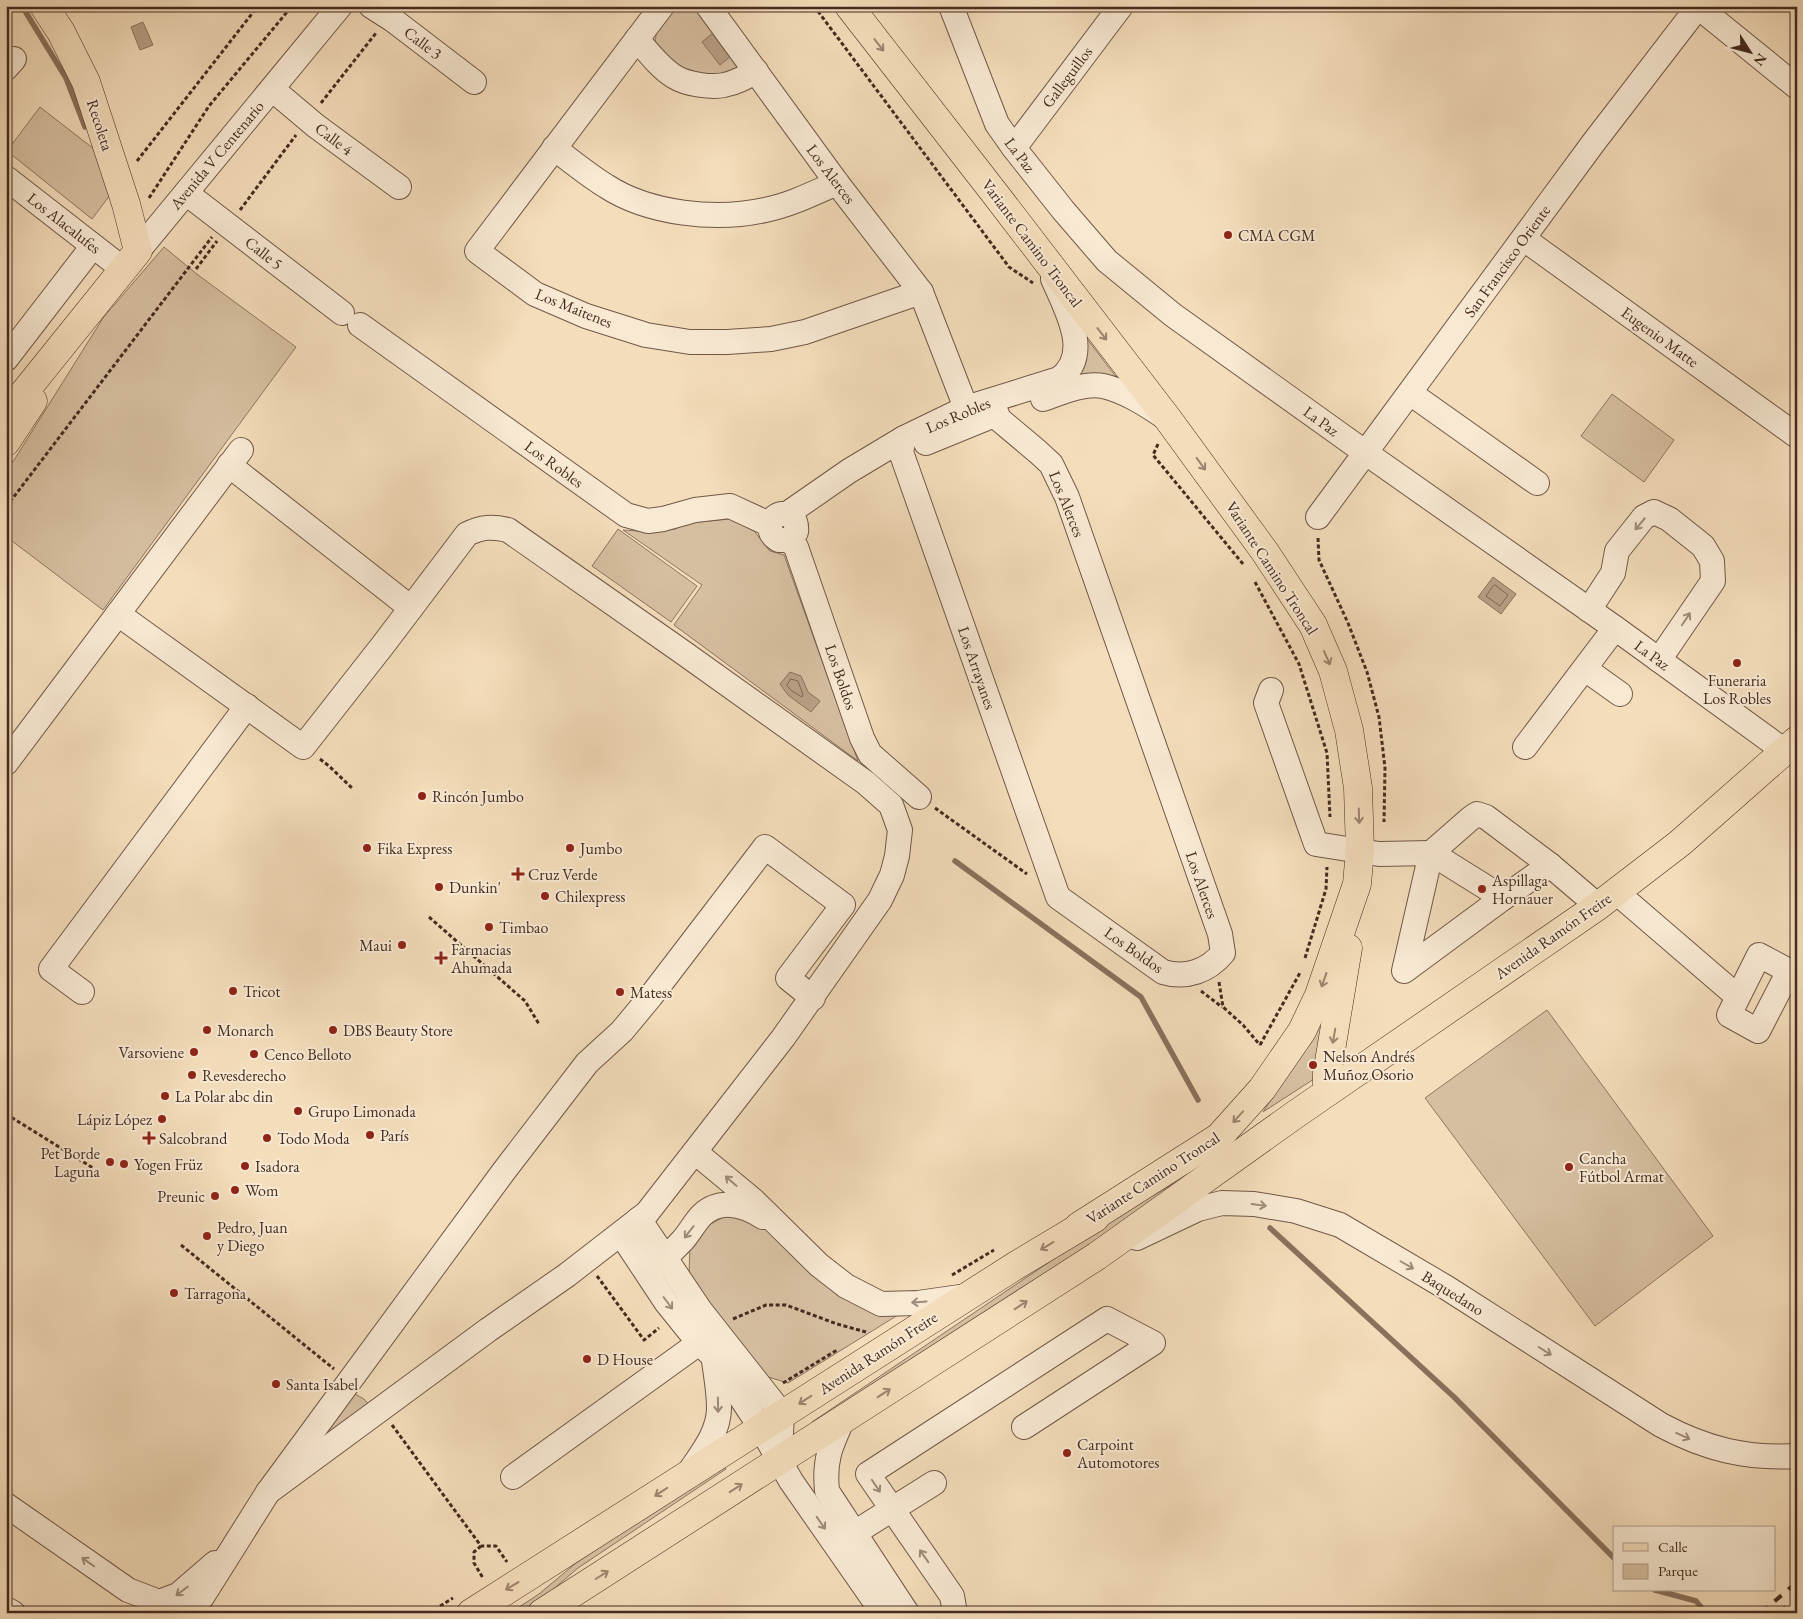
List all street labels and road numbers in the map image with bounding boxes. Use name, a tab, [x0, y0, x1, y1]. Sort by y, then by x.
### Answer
street label: Calle 3	[400, 22, 447, 64]
street label: Galleguillos	[1037, 42, 1097, 112]
street label: Avenida V Centenario	[165, 96, 269, 215]
street label: Recoleta	[82, 97, 118, 154]
street label: Calle 4	[311, 118, 358, 160]
street label: La Paz	[1000, 133, 1040, 177]
street label: Los Alerces	[802, 140, 860, 208]
street label: Variante Camino Troncal	[977, 175, 1087, 311]
street label: Los Alacalufes	[23, 188, 105, 258]
street label: San Francisco Oriente	[1459, 201, 1555, 321]
street label: Calle 5	[241, 232, 287, 274]
street label: Los Maitenes	[532, 283, 616, 333]
street label: Eugenio Matte	[1617, 302, 1703, 372]
street label: Los Robles	[922, 392, 994, 438]
street label: La Paz	[1299, 401, 1343, 441]
street label: Los Robles	[520, 435, 588, 493]
street label: Los Alerces	[1044, 468, 1090, 540]
street label: Variante Camino Troncal	[1221, 497, 1323, 639]
street label: Los Arrayanes	[953, 624, 1001, 712]
street label: La Paz	[1630, 635, 1674, 675]
street label: Los Boldos	[820, 642, 862, 712]
street label: Los Alerces	[1181, 849, 1223, 921]
street label: Avenida Ramón Freire	[1490, 888, 1616, 985]
street label: Los Boldos	[1100, 922, 1168, 978]
street label: Variante Camino Troncal	[1082, 1127, 1224, 1229]
street label: Baquedano	[1418, 1266, 1488, 1320]
street label: Avenida Ramón Freire	[814, 1307, 942, 1400]

